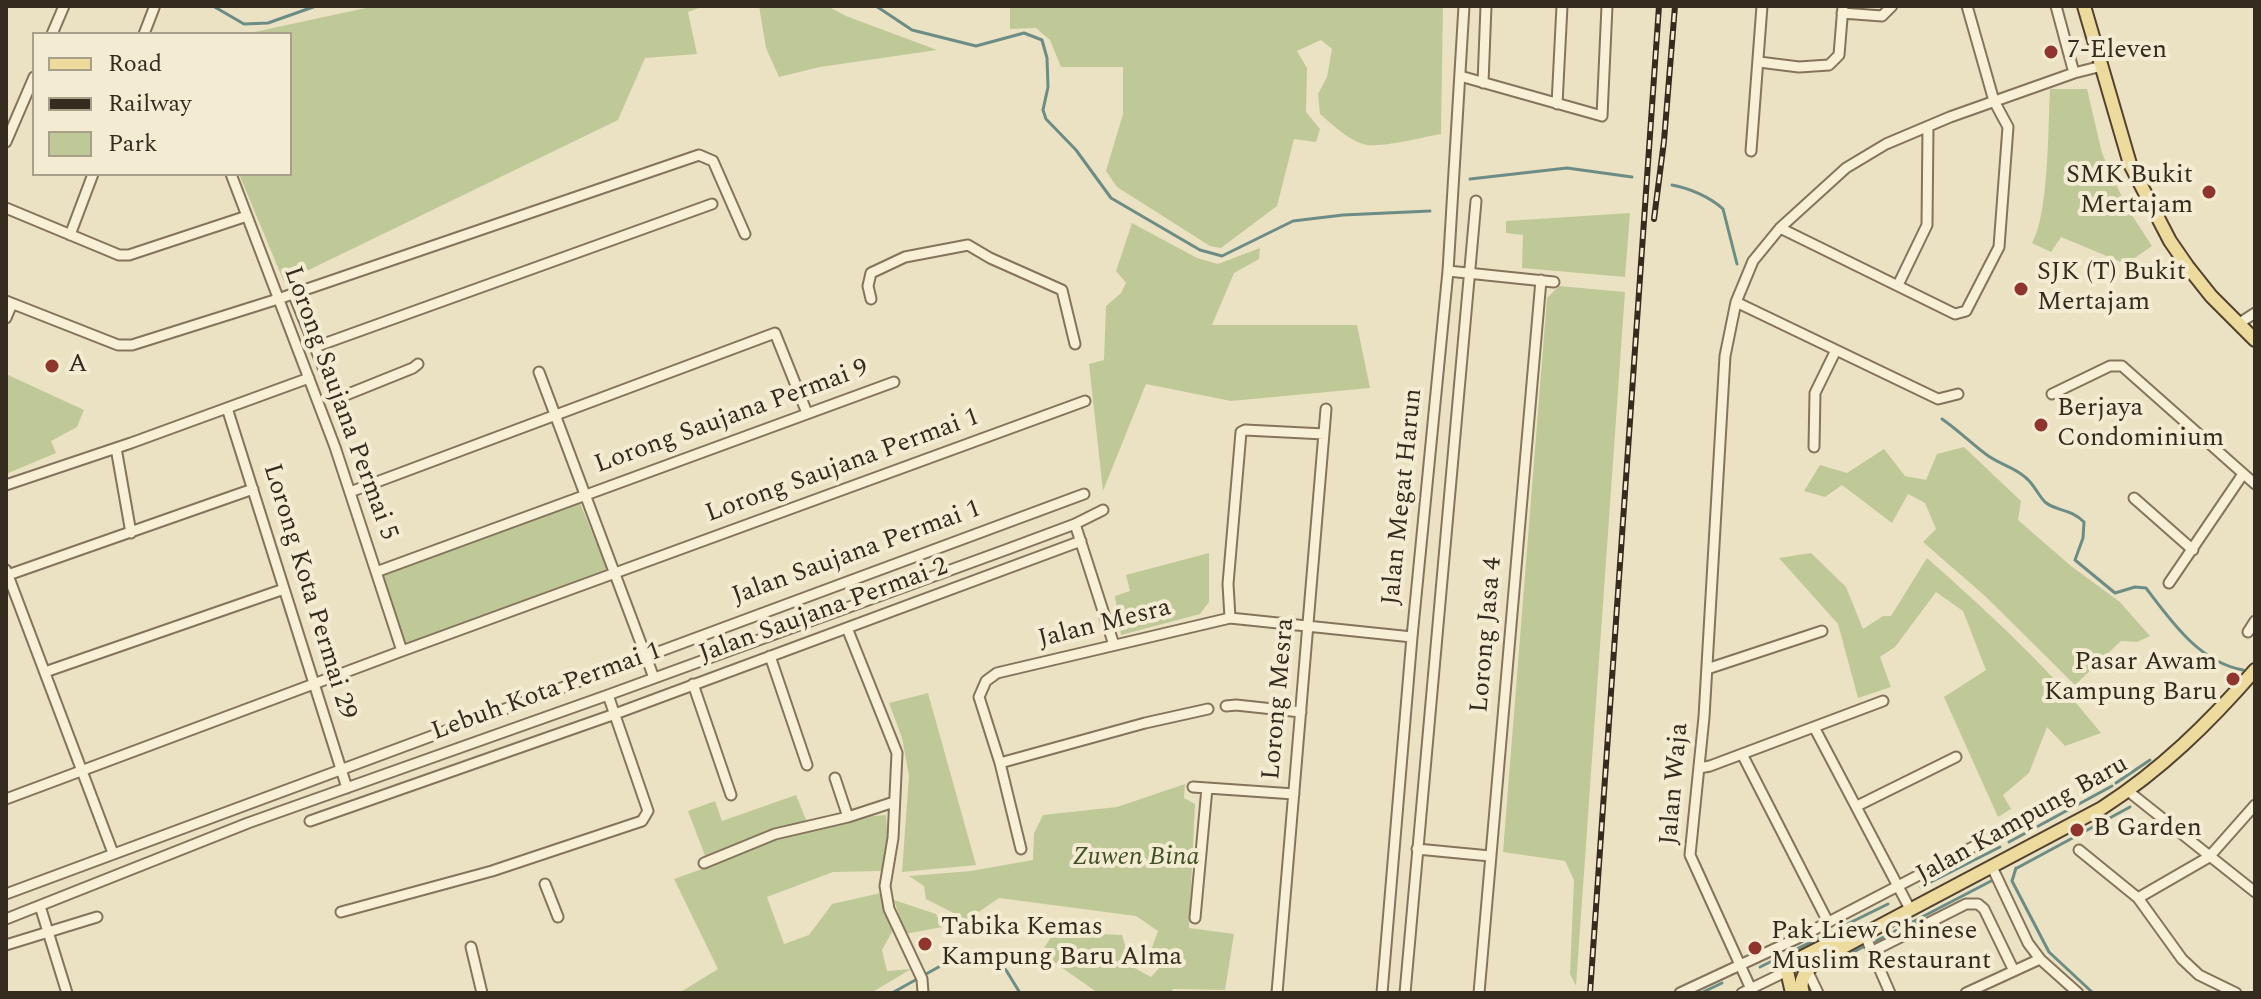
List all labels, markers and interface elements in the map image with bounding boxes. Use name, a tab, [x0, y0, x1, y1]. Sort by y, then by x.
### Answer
legend	[32, 32, 292, 176]
place label: 7-Eleven	[2067, 36, 2167, 68]
marker: 7-Eleven	[2042, 43, 2060, 61]
text: Road	[108, 46, 162, 82]
text: Railway	[108, 86, 192, 122]
text: Park	[108, 126, 158, 162]
place label: SMK Bukit Mertajam	[2066, 161, 2193, 222]
marker: SMK Bukit Mertajam	[2200, 183, 2218, 201]
place label: SJK (T) Bukit Mertajam	[2037, 258, 2186, 320]
street label: Lorong Saujana Permai 5	[275, 263, 403, 545]
marker: SJK (T) Bukit Mertajam	[2012, 280, 2030, 298]
place label: A	[68, 350, 87, 382]
street label: Lorong Saujana Permai 9	[591, 354, 873, 482]
marker: A	[43, 357, 61, 375]
street label: Jalan Megat Harun	[1377, 387, 1431, 607]
place label: Berjaya Condominium	[2057, 394, 2224, 456]
street label: Lorong Saujana Permai 1	[702, 403, 984, 531]
marker: Berjaya Condominium	[2032, 416, 2050, 434]
street label: Lorong Kota Permai 29	[254, 460, 362, 724]
street label: Jalan Saujana Permai 1	[728, 495, 986, 613]
street label: Jalan Saujana Permai 2	[695, 553, 953, 671]
street label: Lorong Jasa 4	[1466, 556, 1510, 714]
street label: Jalan Mesra	[1035, 593, 1175, 657]
street label: Lorong Mesra	[1257, 617, 1303, 781]
street label: Lebuh Kota Permai 1	[428, 637, 666, 749]
place label: Pasar Awam Kampung Baru	[2044, 648, 2217, 710]
marker: Pasar Awam Kampung Baru	[2224, 670, 2242, 688]
street label: Jalan Waja	[1655, 722, 1697, 846]
street label: Jalan Kampung Baru	[1912, 750, 2134, 892]
place label: B Garden	[2093, 814, 2202, 846]
marker: B Garden	[2068, 821, 2086, 839]
park label: Zuwen Bina	[1072, 843, 1200, 875]
place label: Tabika Kemas Kampung Baru Alma	[941, 913, 1182, 974]
place label: Pak Liew Chinese Muslim Restaurant	[1771, 917, 1991, 978]
marker: Tabika Kemas Kampung Baru Alma	[916, 935, 934, 953]
marker: Pak Liew Chinese Muslim Restaurant	[1746, 939, 1764, 957]

